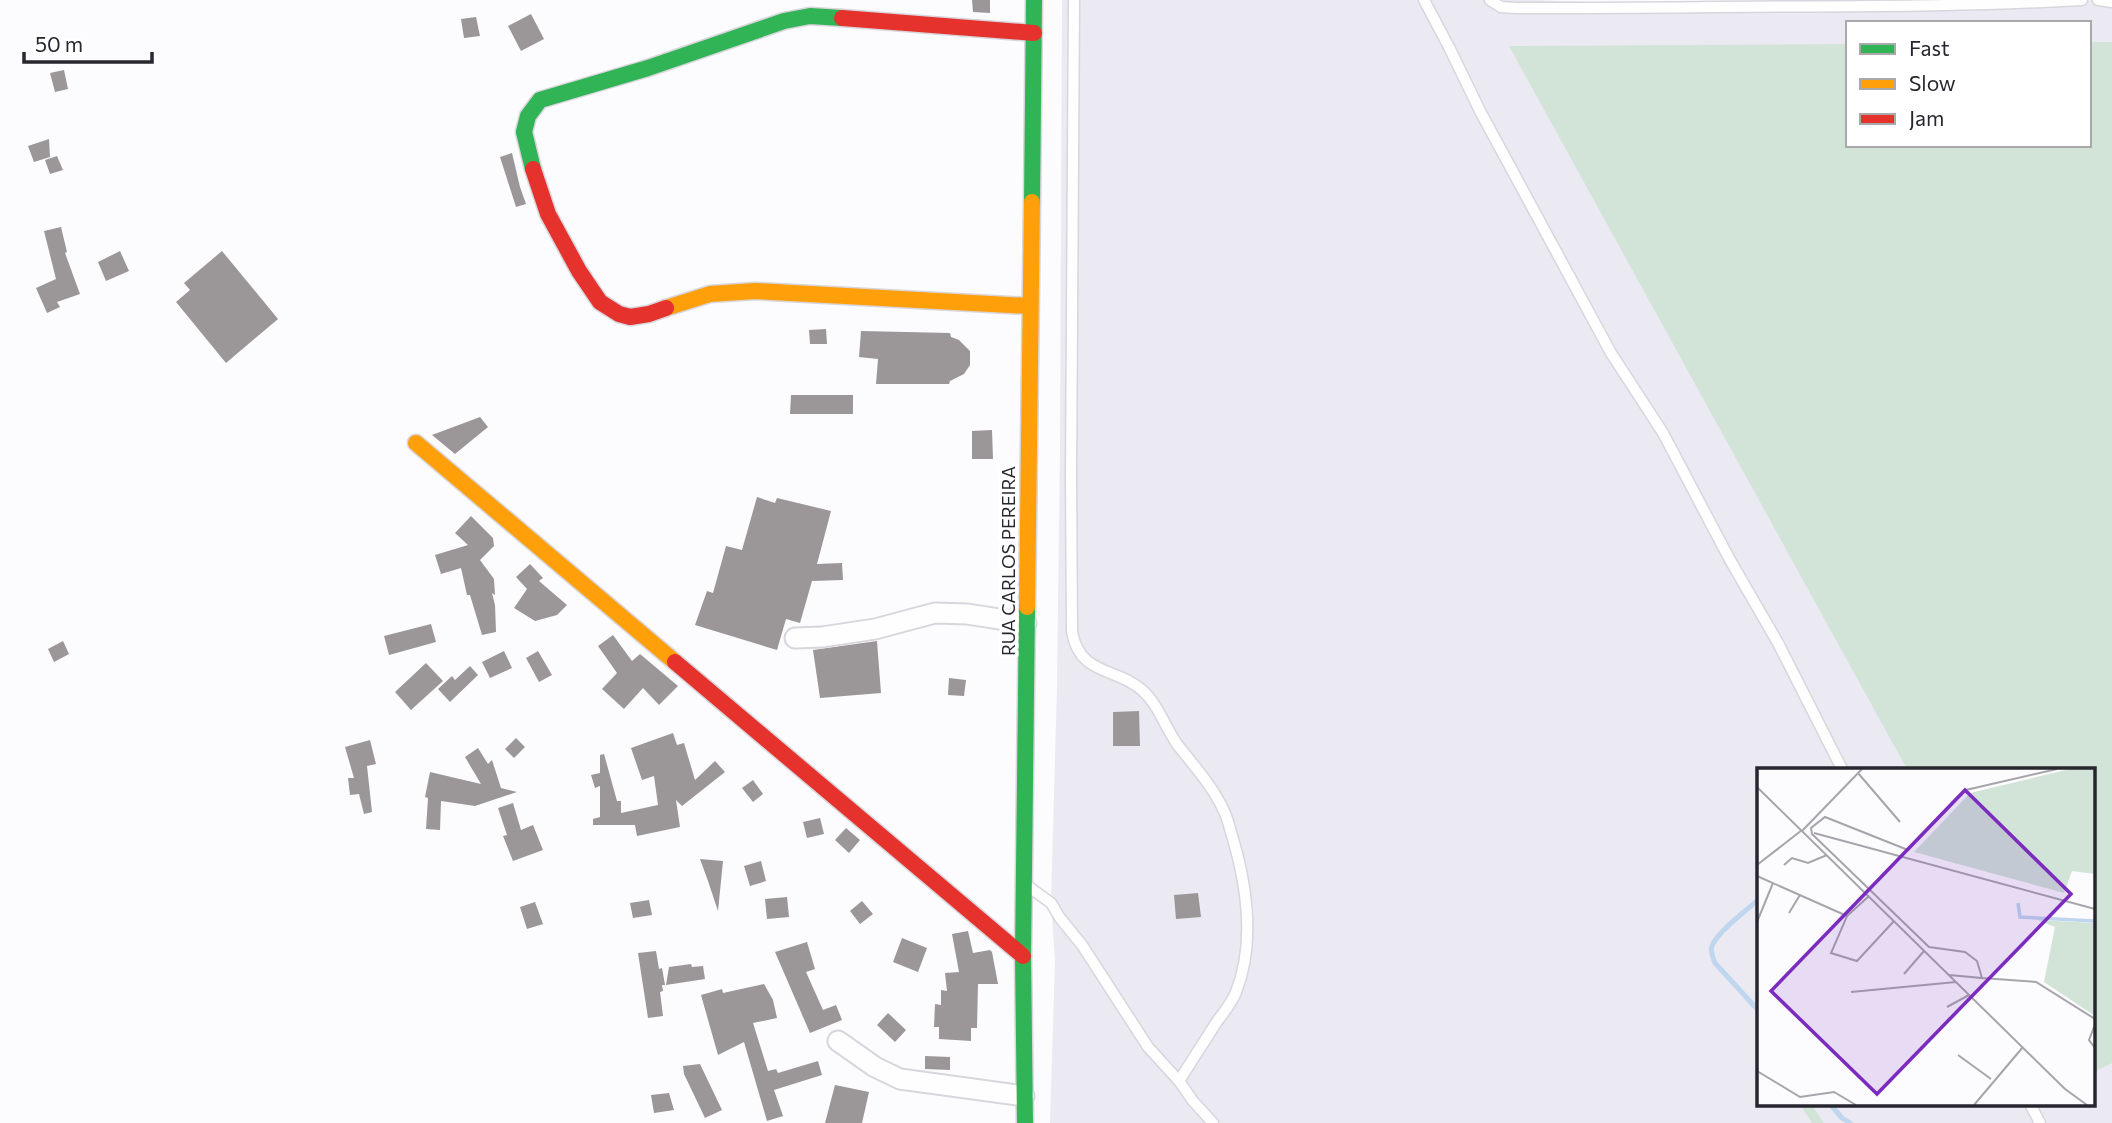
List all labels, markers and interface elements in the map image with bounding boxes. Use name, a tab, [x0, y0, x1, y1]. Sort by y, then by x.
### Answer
scale bar	[24, 21, 152, 65]
legend	[1846, 21, 2091, 147]
text: 50 m	[35, 31, 83, 56]
text: Fast	[1909, 35, 1950, 60]
text: Slow	[1909, 70, 1956, 95]
text: Jam	[1909, 105, 1944, 130]
street label: RUA CARLOS PEREIRA	[997, 466, 1019, 656]
inset map	[1757, 768, 2094, 1106]

